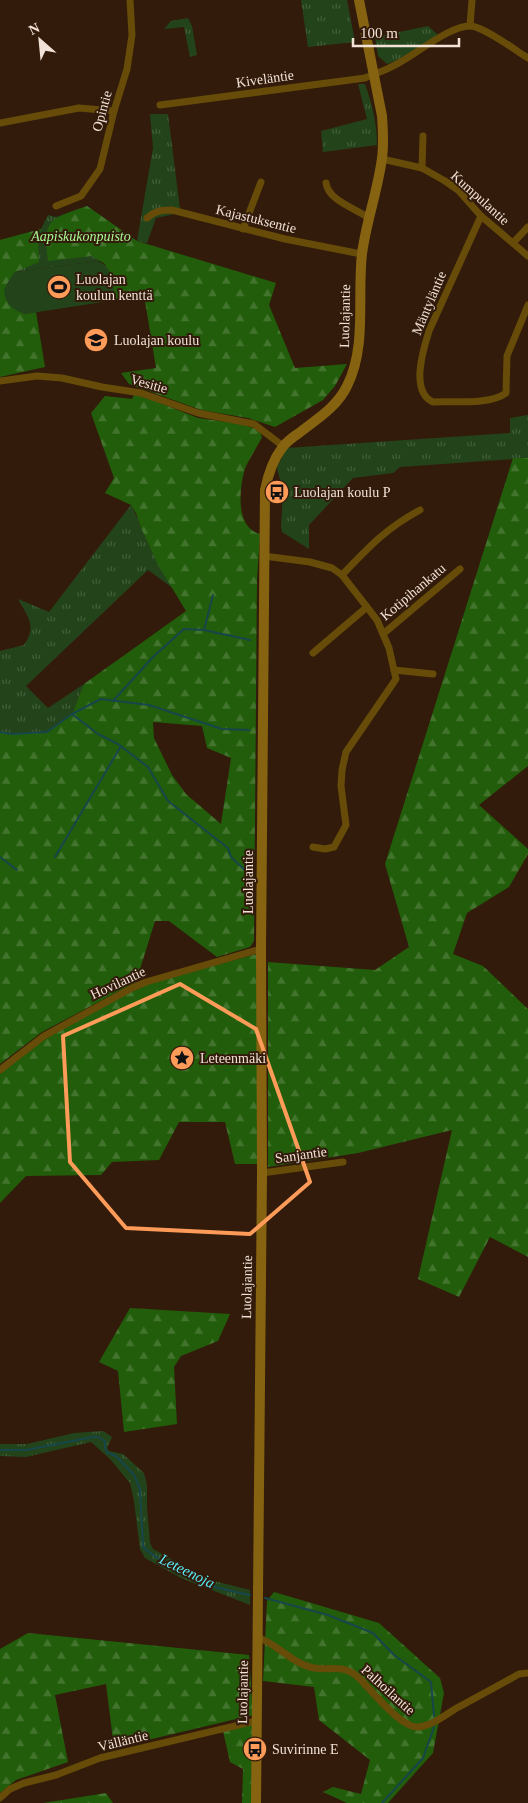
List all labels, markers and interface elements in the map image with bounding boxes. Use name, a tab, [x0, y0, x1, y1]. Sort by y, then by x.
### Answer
north arrow	[15, 15, 65, 65]
scale bar	[353, 15, 459, 47]
text: N	[26, 20, 42, 38]
text: 100 m	[360, 25, 398, 41]
street label: Kiveläntie	[235, 68, 295, 90]
street label: Opintie	[89, 89, 115, 133]
street label: Kumpulantie	[448, 168, 512, 228]
street label: Kajastuksentie	[214, 202, 298, 236]
park label: Aapiskukonpuisto	[30, 229, 131, 244]
street label: Mäntyläntie	[409, 269, 449, 337]
place label: Luolajan koulun kenttä	[76, 272, 153, 303]
sports icon: Luolajan koulun kenttä	[46, 274, 72, 300]
street label: Luolajantie	[337, 284, 353, 348]
school or university icon: Luolajan koulu	[83, 327, 109, 353]
place label: Luolajan koulu	[114, 333, 199, 348]
street label: Vesitie	[129, 372, 169, 396]
bus stop icon: Luolajan koulu P	[264, 479, 290, 505]
place label: Luolajan koulu P	[294, 485, 391, 500]
street label: Kotipihankatu	[377, 561, 449, 623]
street label: Luolajantie	[241, 850, 256, 914]
street label: Hovilantie	[88, 964, 148, 1002]
place icon: Leteenmäki	[169, 1045, 195, 1071]
place label: Leteenmäki	[200, 1051, 266, 1066]
street label: Sanjantie	[274, 1144, 328, 1166]
street label: Luolajantie	[239, 1255, 255, 1319]
water label: Leteenoja	[156, 1550, 217, 1591]
street label: Luolajantie	[235, 1660, 251, 1724]
street label: Palhoilantie	[358, 1662, 418, 1718]
street label: Välläntie	[96, 1728, 150, 1754]
bus stop icon: Suvirinne E	[242, 1736, 268, 1762]
place label: Suvirinne E	[272, 1742, 339, 1757]

